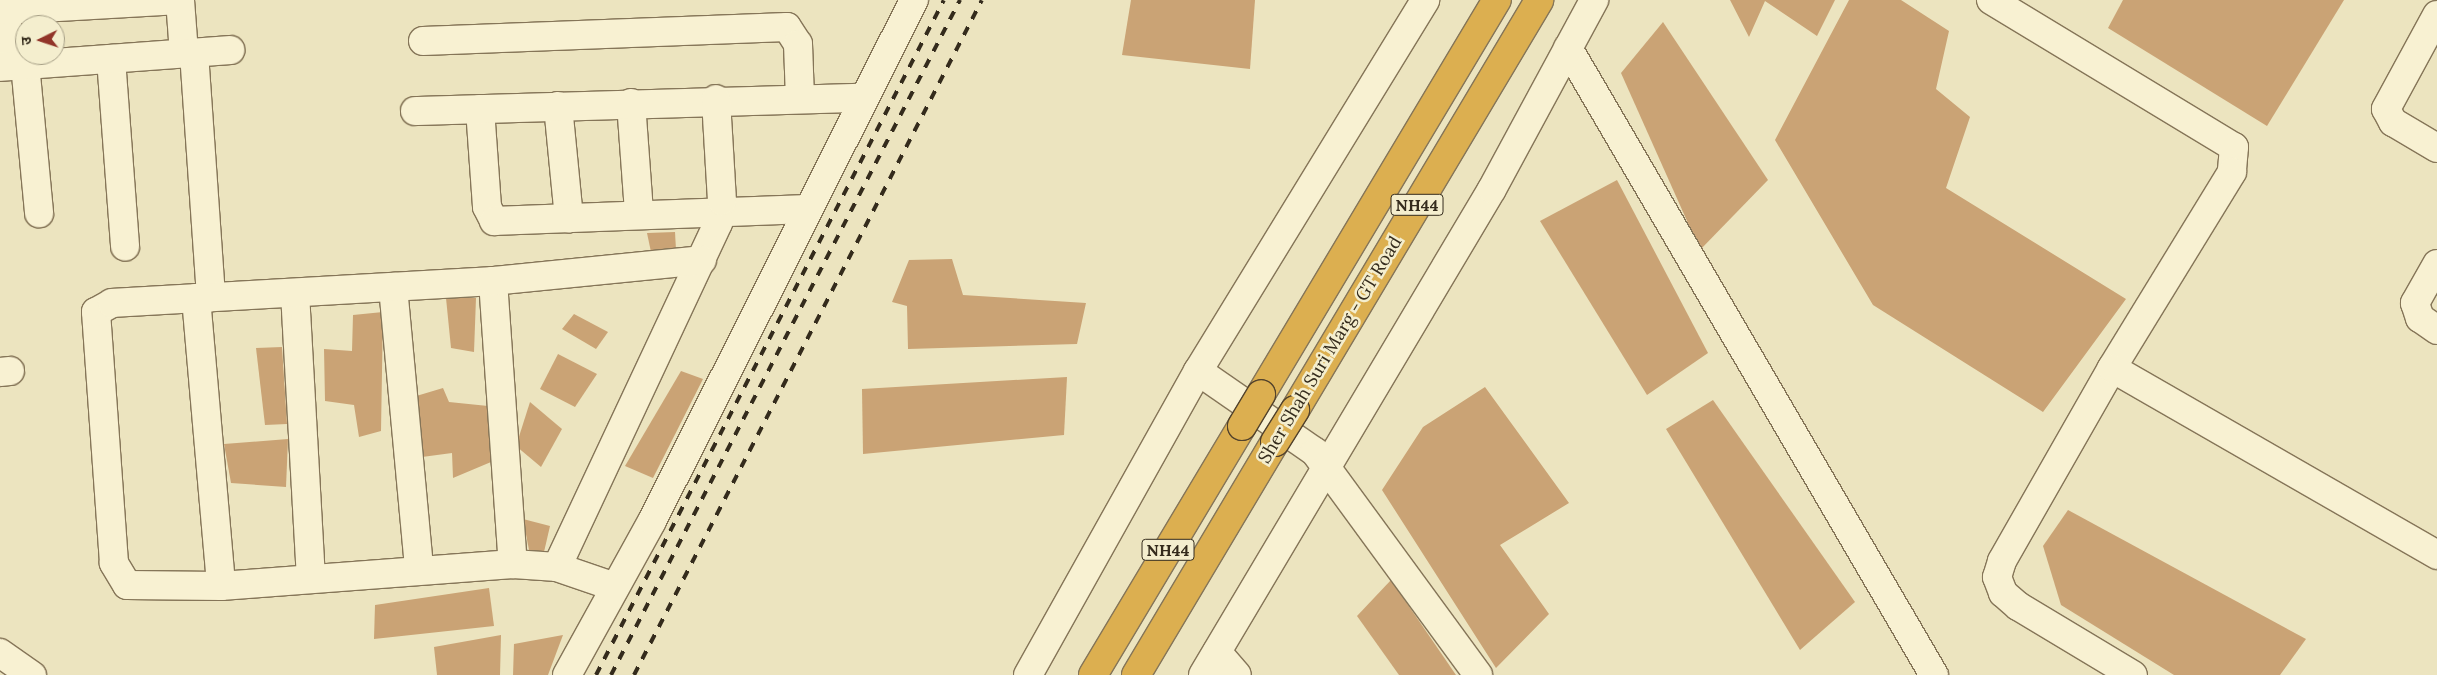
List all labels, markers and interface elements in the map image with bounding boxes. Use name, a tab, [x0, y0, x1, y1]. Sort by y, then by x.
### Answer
north arrow	[15, 15, 65, 65]
text: उ	[17, 36, 35, 46]
road number: NH44	[1390, 192, 1444, 218]
street label: Sher Shah Suri Marg - GT Road	[1254, 233, 1406, 467]
road number: NH44	[1140, 536, 1196, 564]

